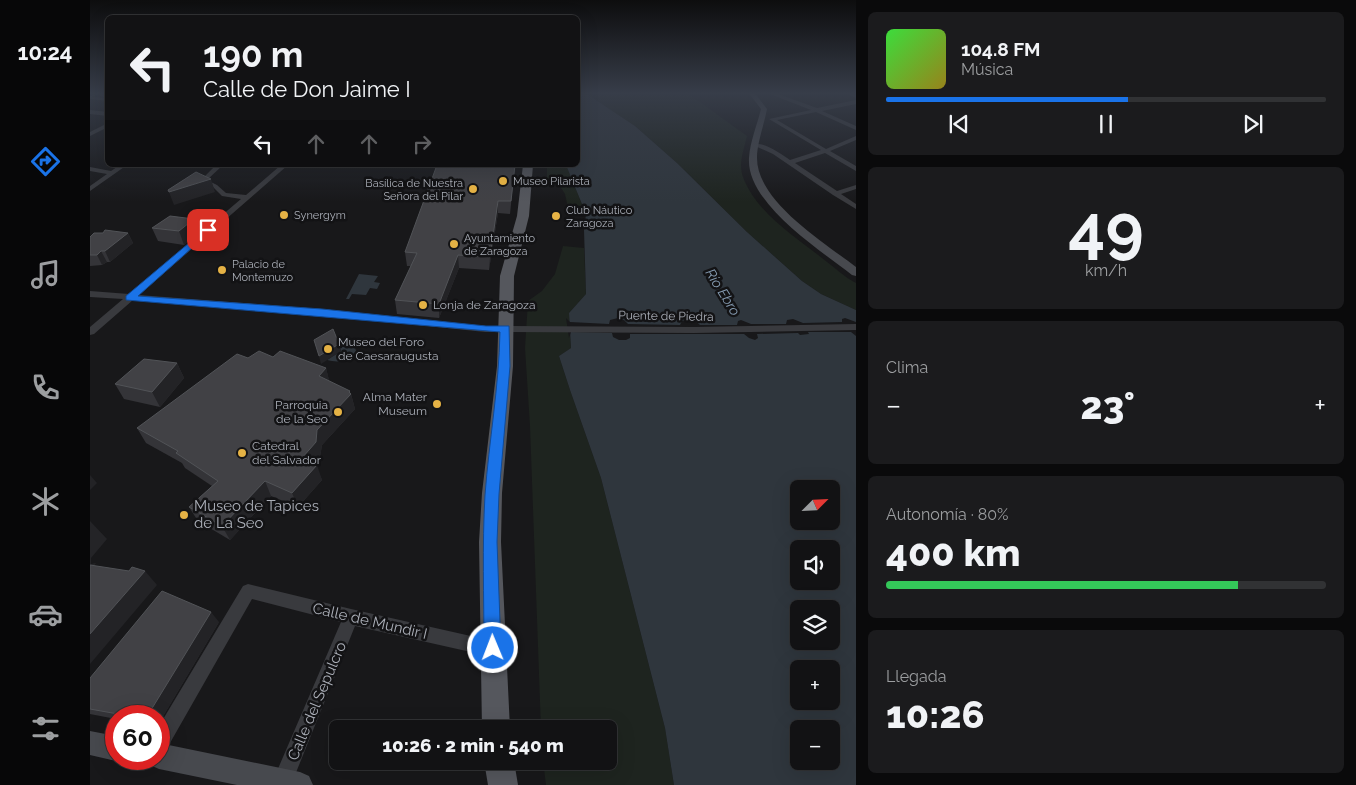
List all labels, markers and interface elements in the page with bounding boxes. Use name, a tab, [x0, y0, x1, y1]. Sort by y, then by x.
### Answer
text: 190 m	[203, 34, 303, 75]
icon: left	[120, 35, 185, 100]
text: 104.8 FM	[961, 38, 1041, 60]
text: 10:24	[18, 39, 72, 65]
text: Música	[961, 60, 1013, 79]
text: Calle de Don Jaime I	[203, 76, 411, 102]
icon: previous	[945, 110, 973, 138]
icon: pause	[1092, 110, 1120, 138]
icon: next	[1239, 110, 1267, 138]
icon: left	[249, 130, 277, 158]
icon: ahead	[302, 130, 330, 158]
icon: ahead	[355, 130, 383, 158]
icon: right	[408, 130, 436, 158]
icon: directions	[28, 144, 63, 179]
marker: Museo Pilarista	[497, 175, 509, 187]
place label: Museo Pilarista	[513, 175, 590, 188]
place label: Basílica de Nuestra Señora del Pilar	[365, 177, 463, 203]
marker: Basílica de Nuestra Señora del Pilar	[467, 183, 479, 195]
text: 49	[1068, 190, 1144, 266]
place label: Club Náutico Zaragoza	[566, 204, 633, 230]
pin	[187, 209, 229, 251]
marker: Synergym	[278, 209, 290, 221]
place label: Synergym	[294, 209, 346, 222]
marker: Club Náutico Zaragoza	[550, 210, 562, 222]
icon: arrive	[194, 216, 222, 244]
place label: Ayuntamiento de Zaragoza	[464, 232, 535, 258]
marker: Ayuntamiento de Zaragoza	[448, 238, 460, 250]
icon: music	[28, 257, 63, 292]
place label: Palacio de Montemuzo	[232, 258, 293, 284]
text: km/h	[1085, 261, 1127, 280]
marker: Palacio de Montemuzo	[216, 264, 228, 276]
water label: Río Ebro	[702, 266, 744, 318]
place label: Lonja de Zaragoza	[433, 298, 536, 312]
marker: Lonja de Zaragoza	[417, 299, 429, 311]
street label: Puente de Piedra	[618, 308, 714, 324]
place label: Museo del Foro de Caesaraugusta	[338, 335, 438, 363]
marker: Museo del Foro de Caesaraugusta	[322, 343, 334, 355]
text: Clima	[886, 358, 928, 377]
icon: phone	[28, 370, 63, 405]
text: 23°	[1081, 383, 1135, 428]
text: −	[886, 389, 901, 422]
text: +	[1314, 389, 1326, 422]
place label: Alma Mater Museum	[363, 390, 428, 418]
place label: Parroquia de la Seo	[275, 398, 328, 426]
marker: Alma Mater Museum	[431, 398, 443, 410]
marker: Parroquia de la Seo	[332, 406, 344, 418]
place label: Catedral del Salvador	[252, 439, 322, 467]
marker: Catedral del Salvador	[236, 447, 248, 459]
north arrow	[790, 480, 840, 530]
map controls	[790, 480, 840, 770]
icon: climate	[28, 484, 63, 519]
place label: Museo de Tapices de La Seo	[194, 497, 319, 532]
text: Autonomía · 80%	[886, 505, 1009, 524]
marker: Museo de Tapices de La Seo	[178, 509, 190, 521]
text: 400 km	[886, 530, 1021, 575]
button: sound	[790, 540, 840, 590]
icon: car	[28, 597, 63, 632]
street label: Calle de Mundir I	[311, 599, 429, 643]
button: layers	[790, 600, 840, 650]
position arrow	[466, 621, 518, 673]
street label: Calle del Sepulcro	[284, 639, 350, 763]
button: +	[790, 660, 840, 710]
text: Llegada	[886, 667, 946, 686]
text: 10:26	[886, 692, 985, 737]
speed limit sign: 60	[105, 705, 170, 770]
icon: filters	[28, 711, 63, 746]
button: −	[790, 720, 840, 770]
text: 10:26 · 2 min · 540 m	[382, 734, 564, 756]

